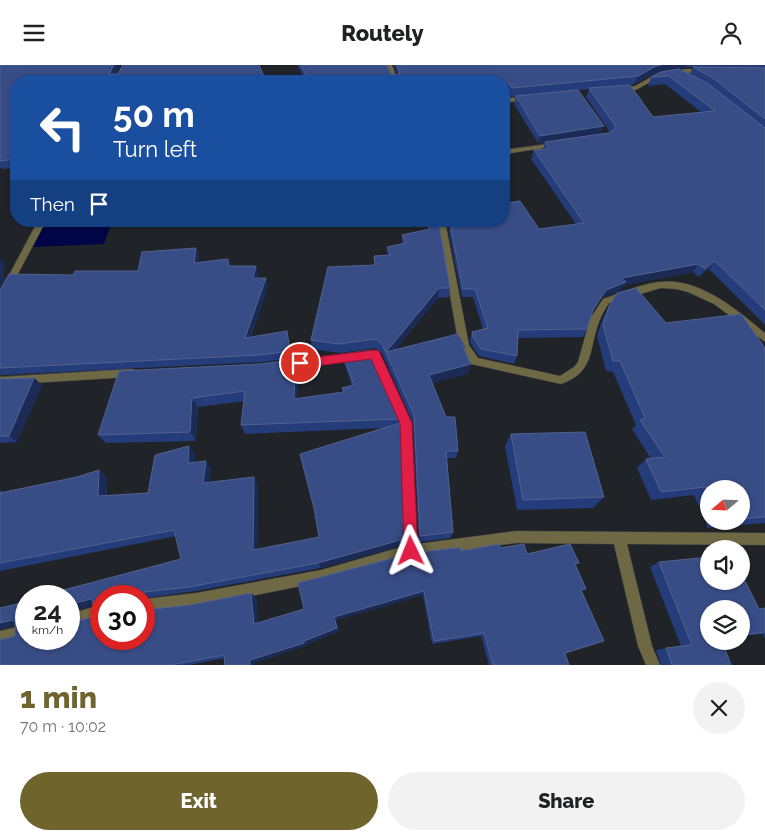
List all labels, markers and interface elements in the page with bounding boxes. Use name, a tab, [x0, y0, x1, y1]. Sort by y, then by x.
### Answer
icon: menu	[20, 19, 48, 47]
icon: person	[717, 19, 745, 47]
text: Routely	[341, 20, 424, 46]
text: 50 m	[113, 94, 195, 135]
icon: left	[30, 95, 95, 160]
text: Turn left	[113, 136, 197, 162]
icon: arrive	[85, 190, 113, 218]
text: Then	[30, 193, 75, 215]
pin	[279, 342, 321, 384]
icon: arrive	[286, 349, 314, 377]
north arrow	[700, 480, 750, 530]
map controls	[700, 480, 750, 650]
position arrow	[384, 524, 436, 576]
button: sound	[700, 540, 750, 590]
speed limit sign: 30	[90, 585, 155, 650]
text: 24	[33, 596, 62, 626]
button: layers	[700, 600, 750, 650]
text: km/h	[32, 623, 63, 637]
text: 1 min	[20, 680, 97, 715]
button: close	[693, 682, 745, 734]
text: 70 m · 10:02	[20, 717, 106, 736]
button: Exit	[20, 772, 378, 830]
button: Share	[388, 772, 745, 830]

